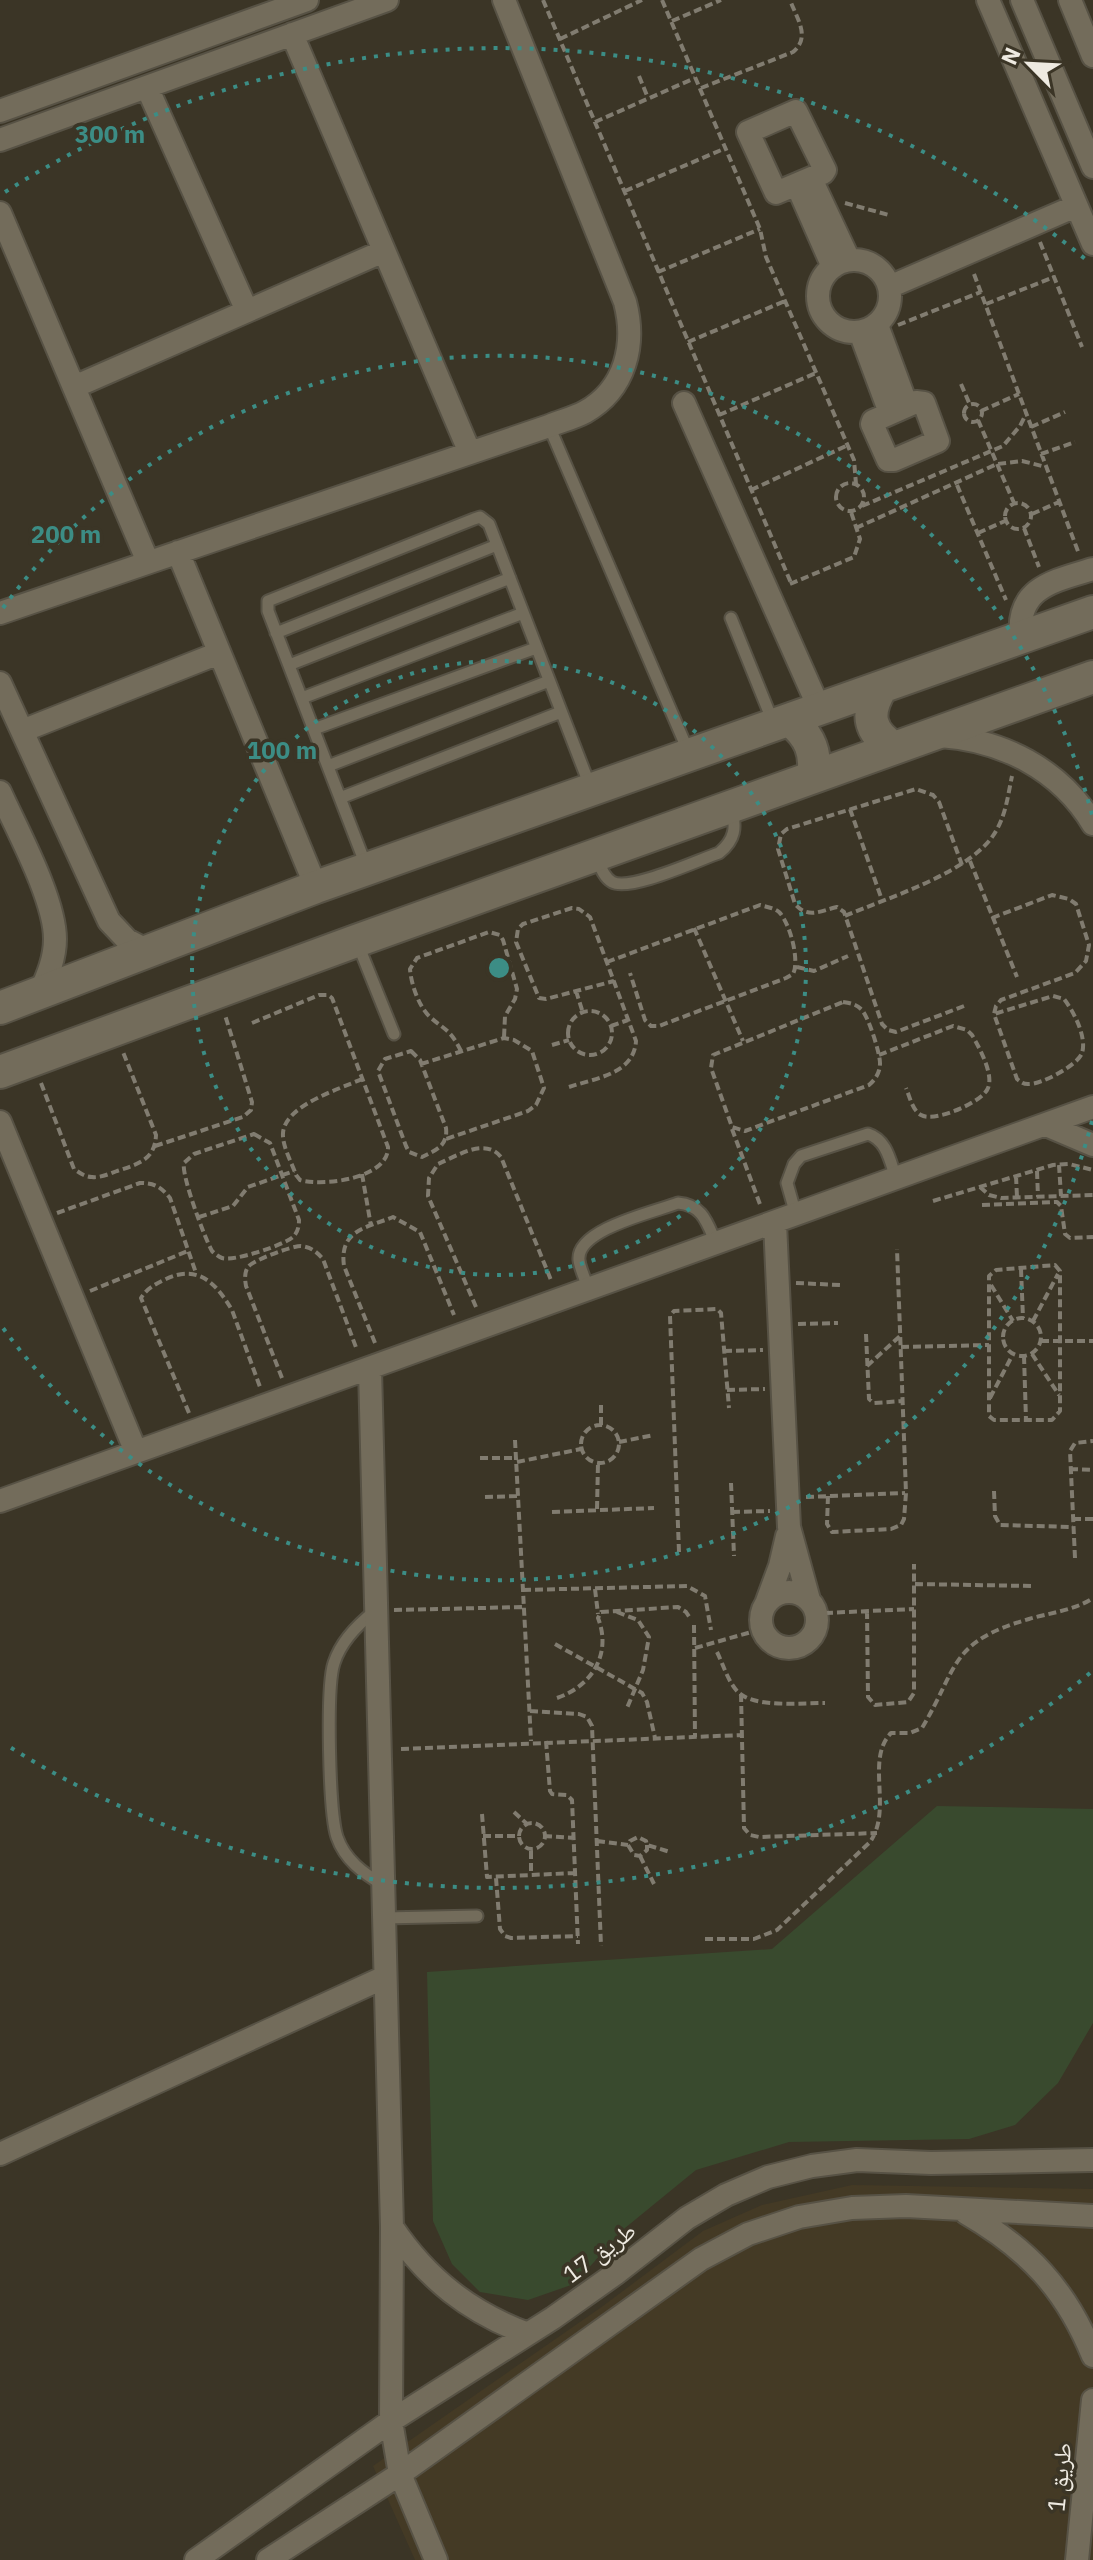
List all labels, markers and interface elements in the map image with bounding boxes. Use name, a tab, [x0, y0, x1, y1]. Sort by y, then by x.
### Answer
north arrow	[989, 24, 1069, 104]
text: N	[994, 42, 1027, 69]
text: 300 m	[75, 118, 145, 150]
text: 200 m	[31, 518, 101, 550]
text: 100 m	[247, 734, 317, 766]
centre of rings	[485, 954, 513, 982]
street label: طريق 17	[556, 2214, 642, 2290]
street label: طريق 1	[1039, 2441, 1079, 2513]

